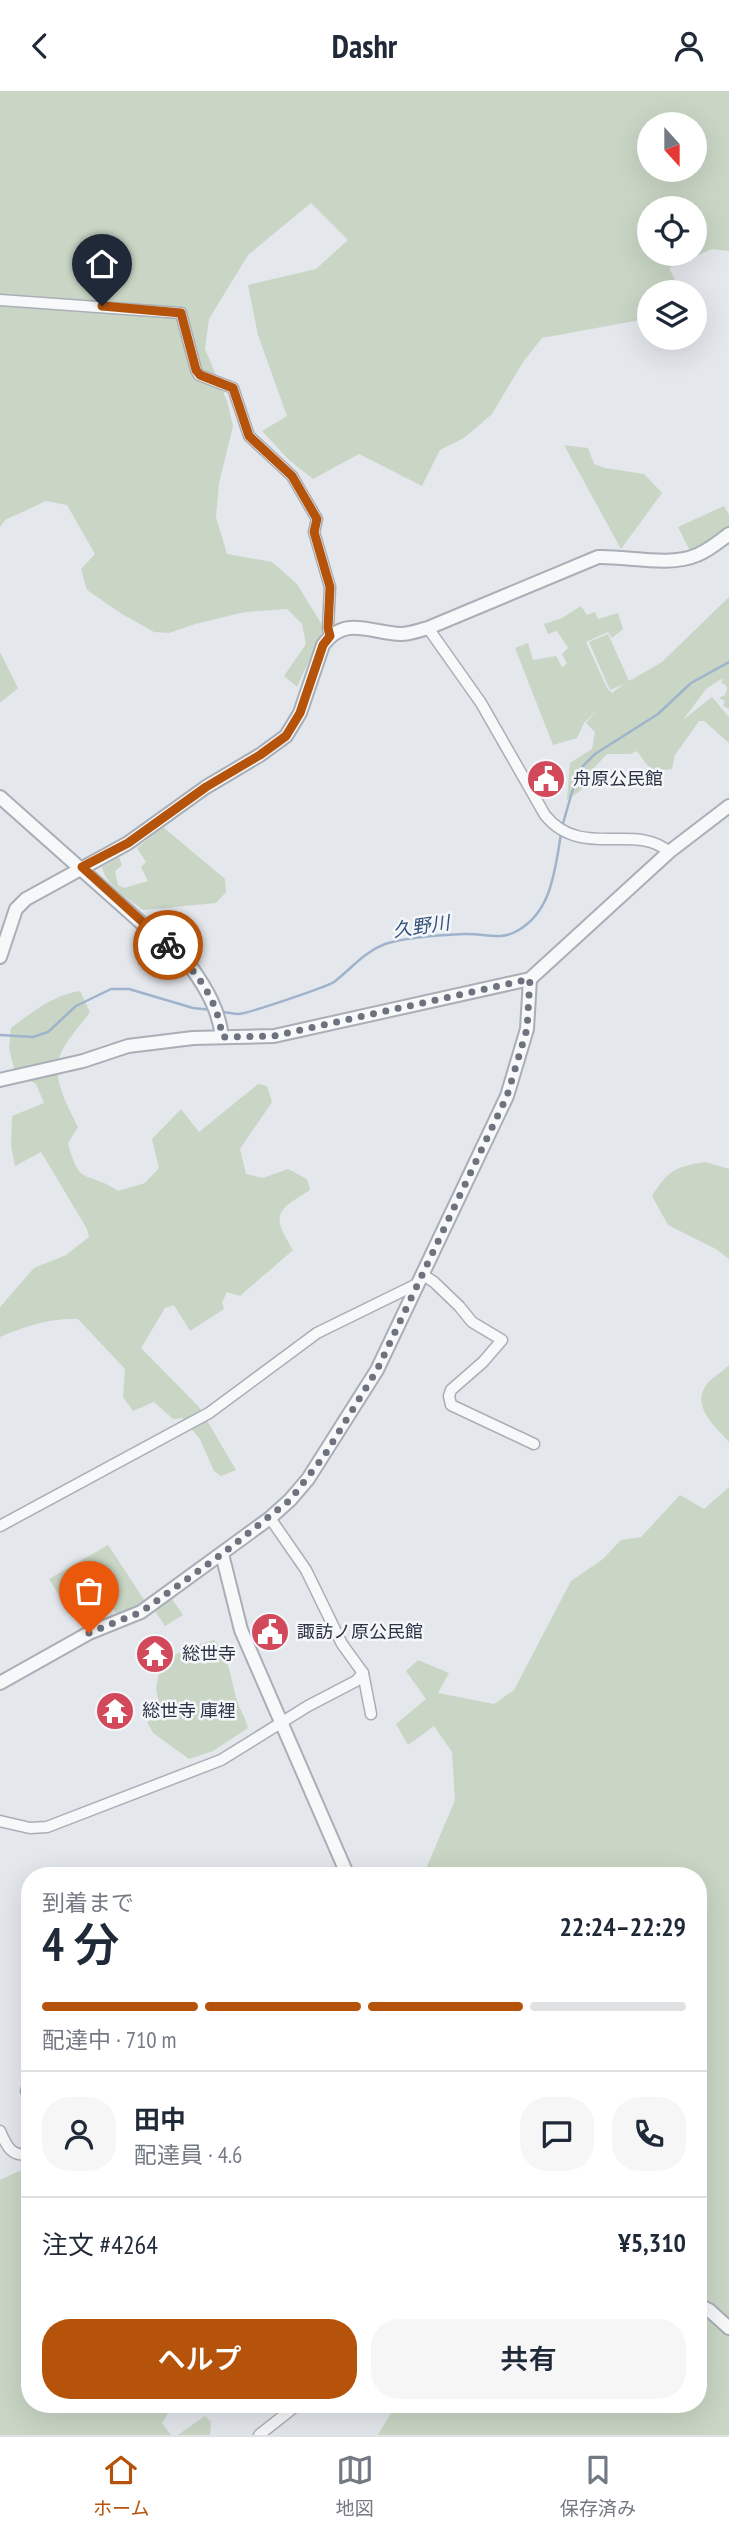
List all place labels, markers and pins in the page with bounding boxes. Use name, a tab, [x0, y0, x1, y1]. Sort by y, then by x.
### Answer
pin	[72, 234, 132, 306]
public building icon: 舟原公民館	[525, 758, 567, 800]
place label: 舟原公民館	[573, 767, 663, 790]
pin	[59, 1561, 119, 1633]
public building icon: 諏訪ノ原公民館	[249, 1611, 291, 1653]
place label: 諏訪ノ原公民館	[297, 1620, 423, 1643]
temple icon: 総世寺	[134, 1633, 176, 1675]
place label: 総世寺	[182, 1642, 236, 1665]
temple icon: 総世寺 庫裡	[94, 1690, 136, 1732]
place label: 総世寺 庫裡	[142, 1699, 236, 1722]

